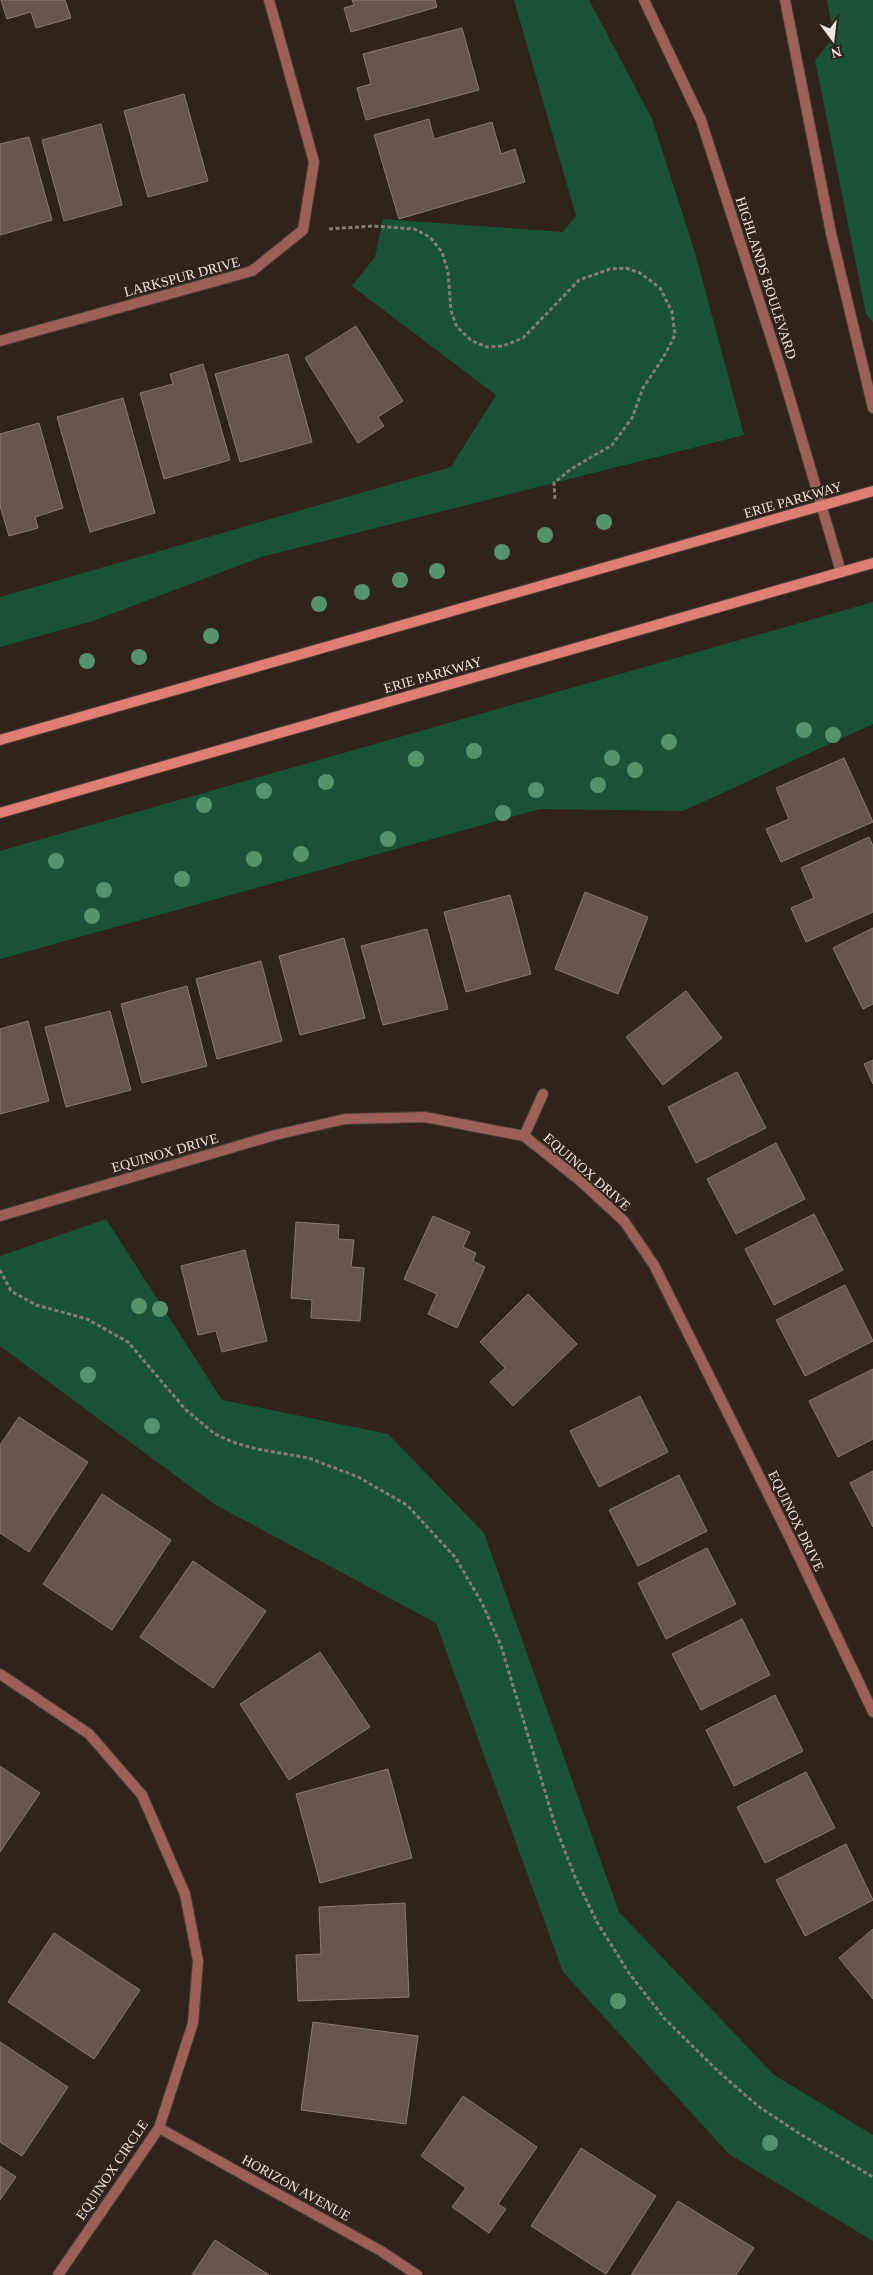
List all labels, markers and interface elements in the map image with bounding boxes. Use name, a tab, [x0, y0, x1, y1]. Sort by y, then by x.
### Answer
north arrow	[808, 15, 858, 65]
text: N	[829, 44, 843, 61]
street label: HIGHLANDS BOULEVARD	[733, 195, 799, 361]
street label: LARKSPUR DRIVE	[122, 254, 242, 300]
street label: ERIE PARKWAY	[742, 479, 844, 521]
street label: ERIE PARKWAY	[382, 654, 484, 696]
street label: EQUINOX DRIVE	[541, 1130, 633, 1214]
street label: EQUINOX DRIVE	[110, 1131, 220, 1175]
street label: EQUINOX DRIVE	[765, 1468, 827, 1574]
street label: EQUINOX CIRCLE	[73, 2117, 151, 2223]
street label: HORIZON AVENUE	[239, 2152, 353, 2224]

